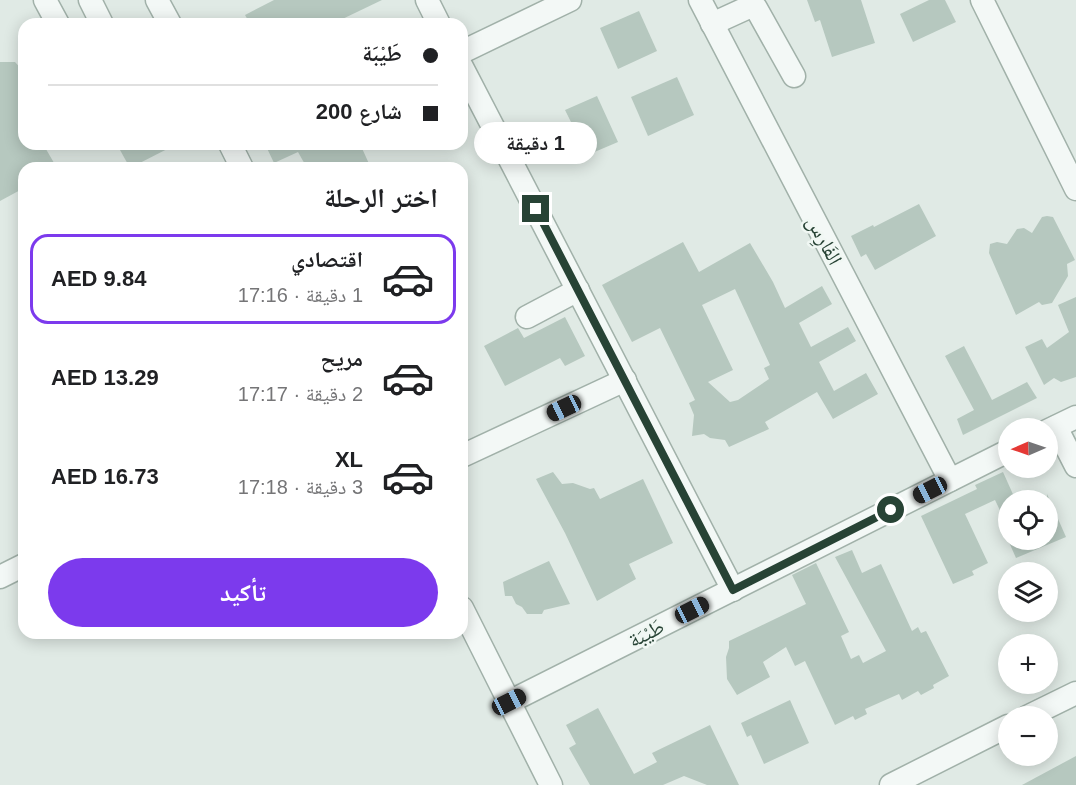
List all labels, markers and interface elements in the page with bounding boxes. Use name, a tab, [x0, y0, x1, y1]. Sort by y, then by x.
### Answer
text: طَيْبَة	[362, 41, 402, 66]
text: شارع 200	[316, 99, 402, 124]
callout: 1 دقيقة	[474, 122, 598, 164]
text: 1 دقيقة	[506, 132, 565, 154]
text: اختر الرحلة	[324, 183, 438, 213]
route end	[522, 195, 549, 222]
street label: الفَارِس	[798, 212, 847, 271]
text: اقتصادي	[291, 247, 363, 272]
icon: car	[381, 252, 435, 306]
text: AED 9.84	[51, 266, 146, 291]
text: 1 دقيقة · 17:16	[238, 284, 363, 306]
text: مريح	[320, 346, 363, 371]
icon: car	[381, 351, 435, 405]
text: AED 13.29	[51, 365, 159, 390]
text: 2 دقيقة · 17:17	[238, 383, 363, 405]
car	[544, 392, 584, 424]
north arrow	[998, 418, 1058, 478]
map controls	[998, 418, 1058, 766]
text: XL	[335, 447, 363, 472]
icon: car	[381, 450, 435, 504]
text: AED 16.73	[51, 464, 159, 489]
car	[910, 474, 950, 506]
text: 3 دقيقة · 17:18	[238, 476, 363, 498]
button: locate	[998, 490, 1058, 550]
route start	[877, 496, 904, 523]
button: تأكيد	[48, 558, 438, 627]
button: layers	[998, 562, 1058, 622]
car	[672, 594, 712, 626]
street label: طَيْبَة	[624, 614, 668, 652]
button: +	[998, 634, 1058, 694]
car	[489, 686, 529, 718]
button: −	[998, 706, 1058, 766]

